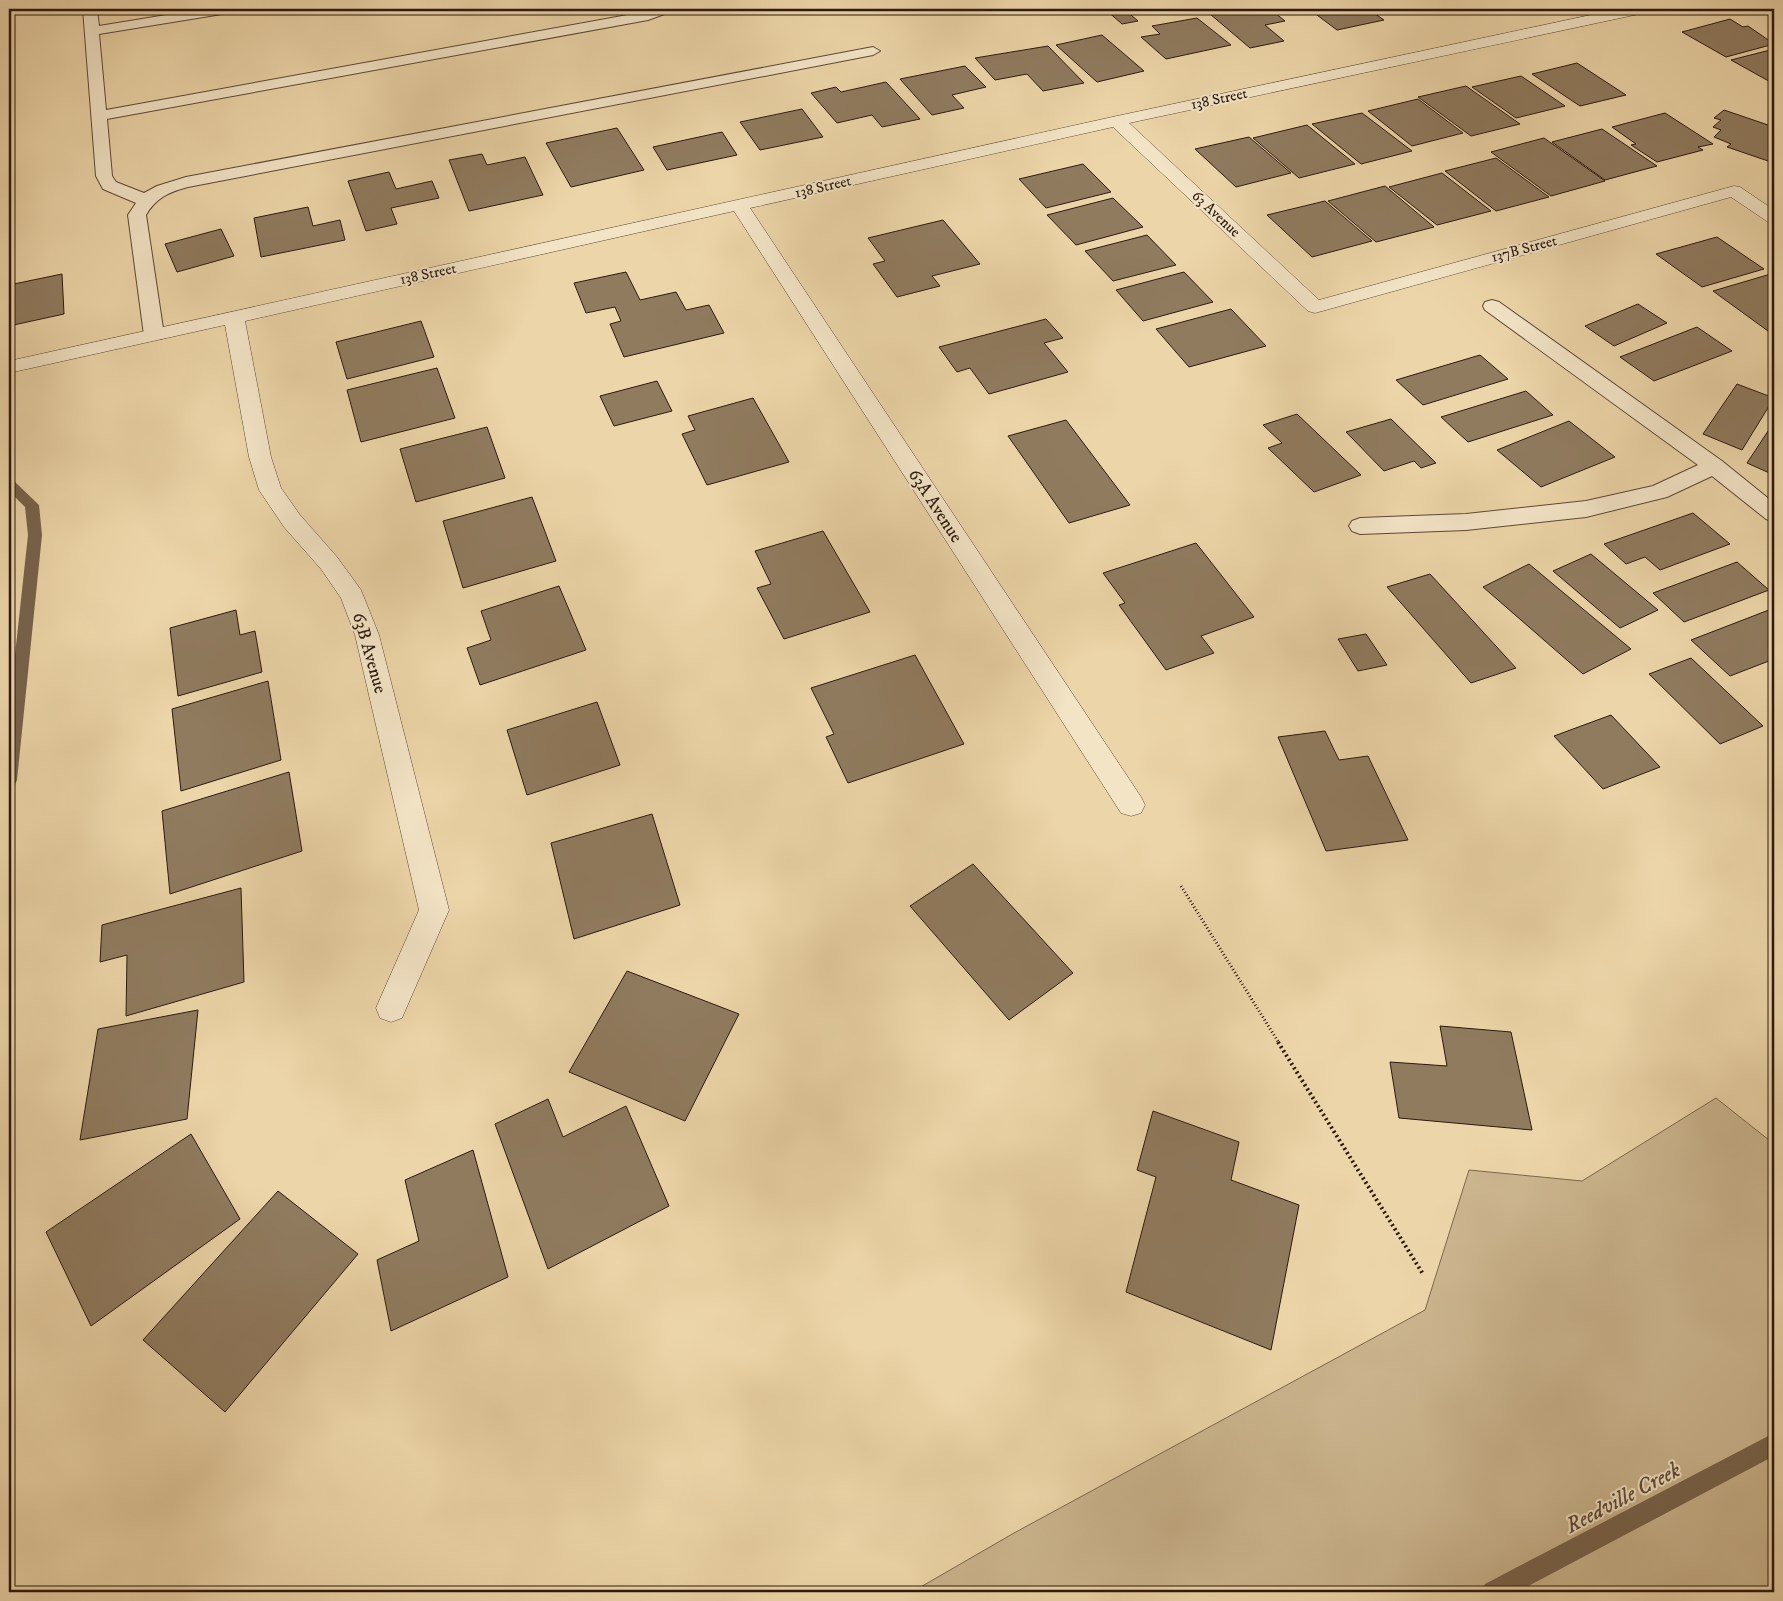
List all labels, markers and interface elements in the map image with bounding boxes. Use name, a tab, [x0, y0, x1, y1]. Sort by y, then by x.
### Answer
street label: 138 Street	[1189, 84, 1249, 114]
street label: 138 Street	[793, 171, 853, 203]
street label: 63 Avenue	[1188, 187, 1244, 241]
street label: 137B Street	[1489, 231, 1559, 267]
street label: 138 Street	[398, 259, 458, 289]
street label: 63A Avenue	[903, 465, 967, 547]
street label: 63B Avenue	[347, 610, 391, 696]
water label: Reedville Creek	[1560, 1456, 1686, 1540]

